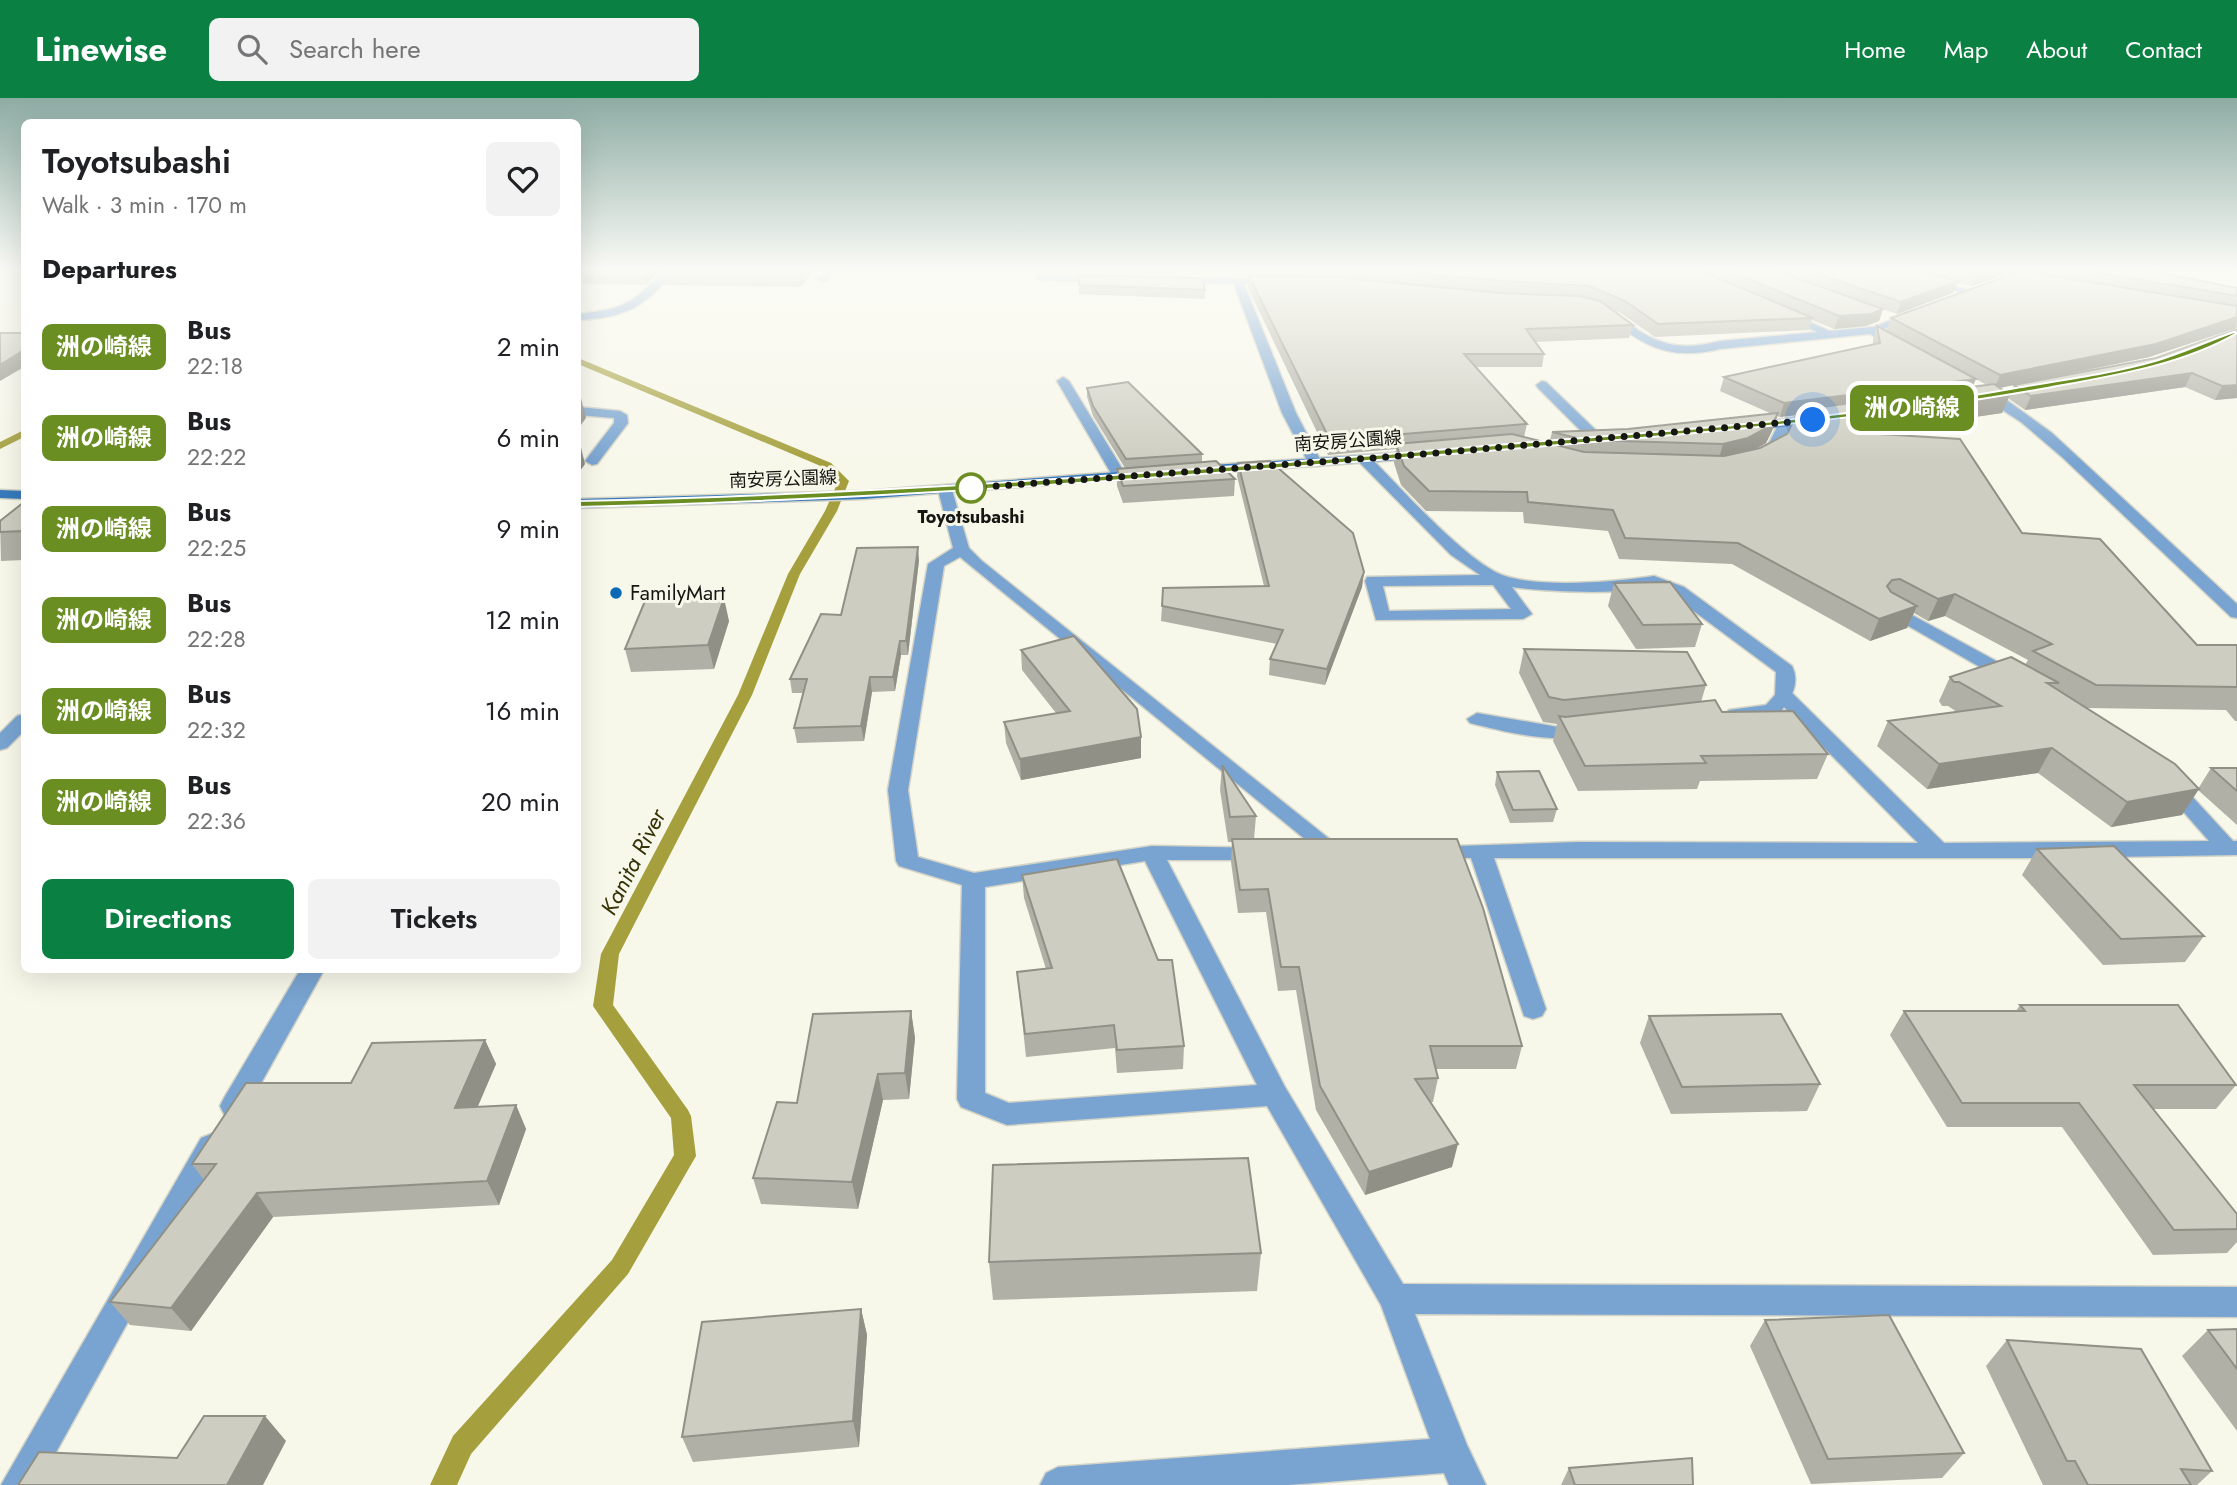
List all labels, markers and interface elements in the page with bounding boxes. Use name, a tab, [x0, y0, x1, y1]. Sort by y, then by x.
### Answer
search box	[209, 18, 699, 81]
text: Linewise	[35, 26, 167, 73]
icon: search	[233, 30, 271, 68]
text: Search here	[289, 30, 421, 68]
text: Home	[1844, 32, 1906, 67]
text: Map	[1944, 32, 1988, 67]
text: About	[2026, 32, 2087, 67]
text: Contact	[2125, 32, 2202, 67]
text: Toyotsubashi	[42, 138, 231, 185]
button: heart	[486, 142, 560, 216]
text: Walk · 3 min · 170 m	[42, 188, 247, 222]
text: Departures	[42, 250, 177, 288]
text: Bus	[187, 311, 231, 349]
text: 2 min	[497, 328, 560, 366]
text: 洲の崎線	[56, 329, 152, 364]
text: 22:18	[187, 349, 243, 383]
line badge: 洲の崎線	[1863, 385, 1961, 431]
text: 洲の崎線	[1864, 390, 1960, 425]
text: Bus	[187, 402, 231, 440]
your location	[1795, 402, 1830, 437]
text: 6 min	[497, 419, 560, 457]
text: 洲の崎線	[56, 420, 152, 455]
street label: 南安房公園線	[1293, 424, 1403, 458]
text: 22:22	[187, 440, 246, 474]
street label: 南安房公園線	[729, 464, 837, 494]
marker: Toyotsubashi	[956, 473, 986, 503]
text: Bus	[187, 493, 231, 531]
place label: Toyotsubashi	[918, 504, 1024, 530]
text: 9 min	[497, 510, 560, 548]
text: 洲の崎線	[56, 511, 152, 546]
text: 22:25	[187, 531, 246, 565]
place label: FamilyMart	[630, 578, 725, 608]
text: Bus	[187, 584, 231, 622]
marker: FamilyMart	[608, 585, 624, 601]
text: 12 min	[485, 601, 560, 639]
text: 洲の崎線	[56, 602, 152, 637]
text: 22:28	[187, 622, 246, 656]
text: Bus	[187, 675, 231, 713]
text: 16 min	[485, 692, 560, 730]
text: 洲の崎線	[56, 693, 152, 728]
text: 22:32	[187, 713, 246, 747]
text: Bus	[187, 766, 231, 804]
text: 20 min	[481, 783, 560, 821]
text: 洲の崎線	[56, 784, 152, 819]
water label: Kanita River	[592, 802, 675, 921]
text: 22:36	[187, 804, 246, 838]
button: Directions	[42, 879, 294, 959]
button: Tickets	[308, 879, 560, 959]

